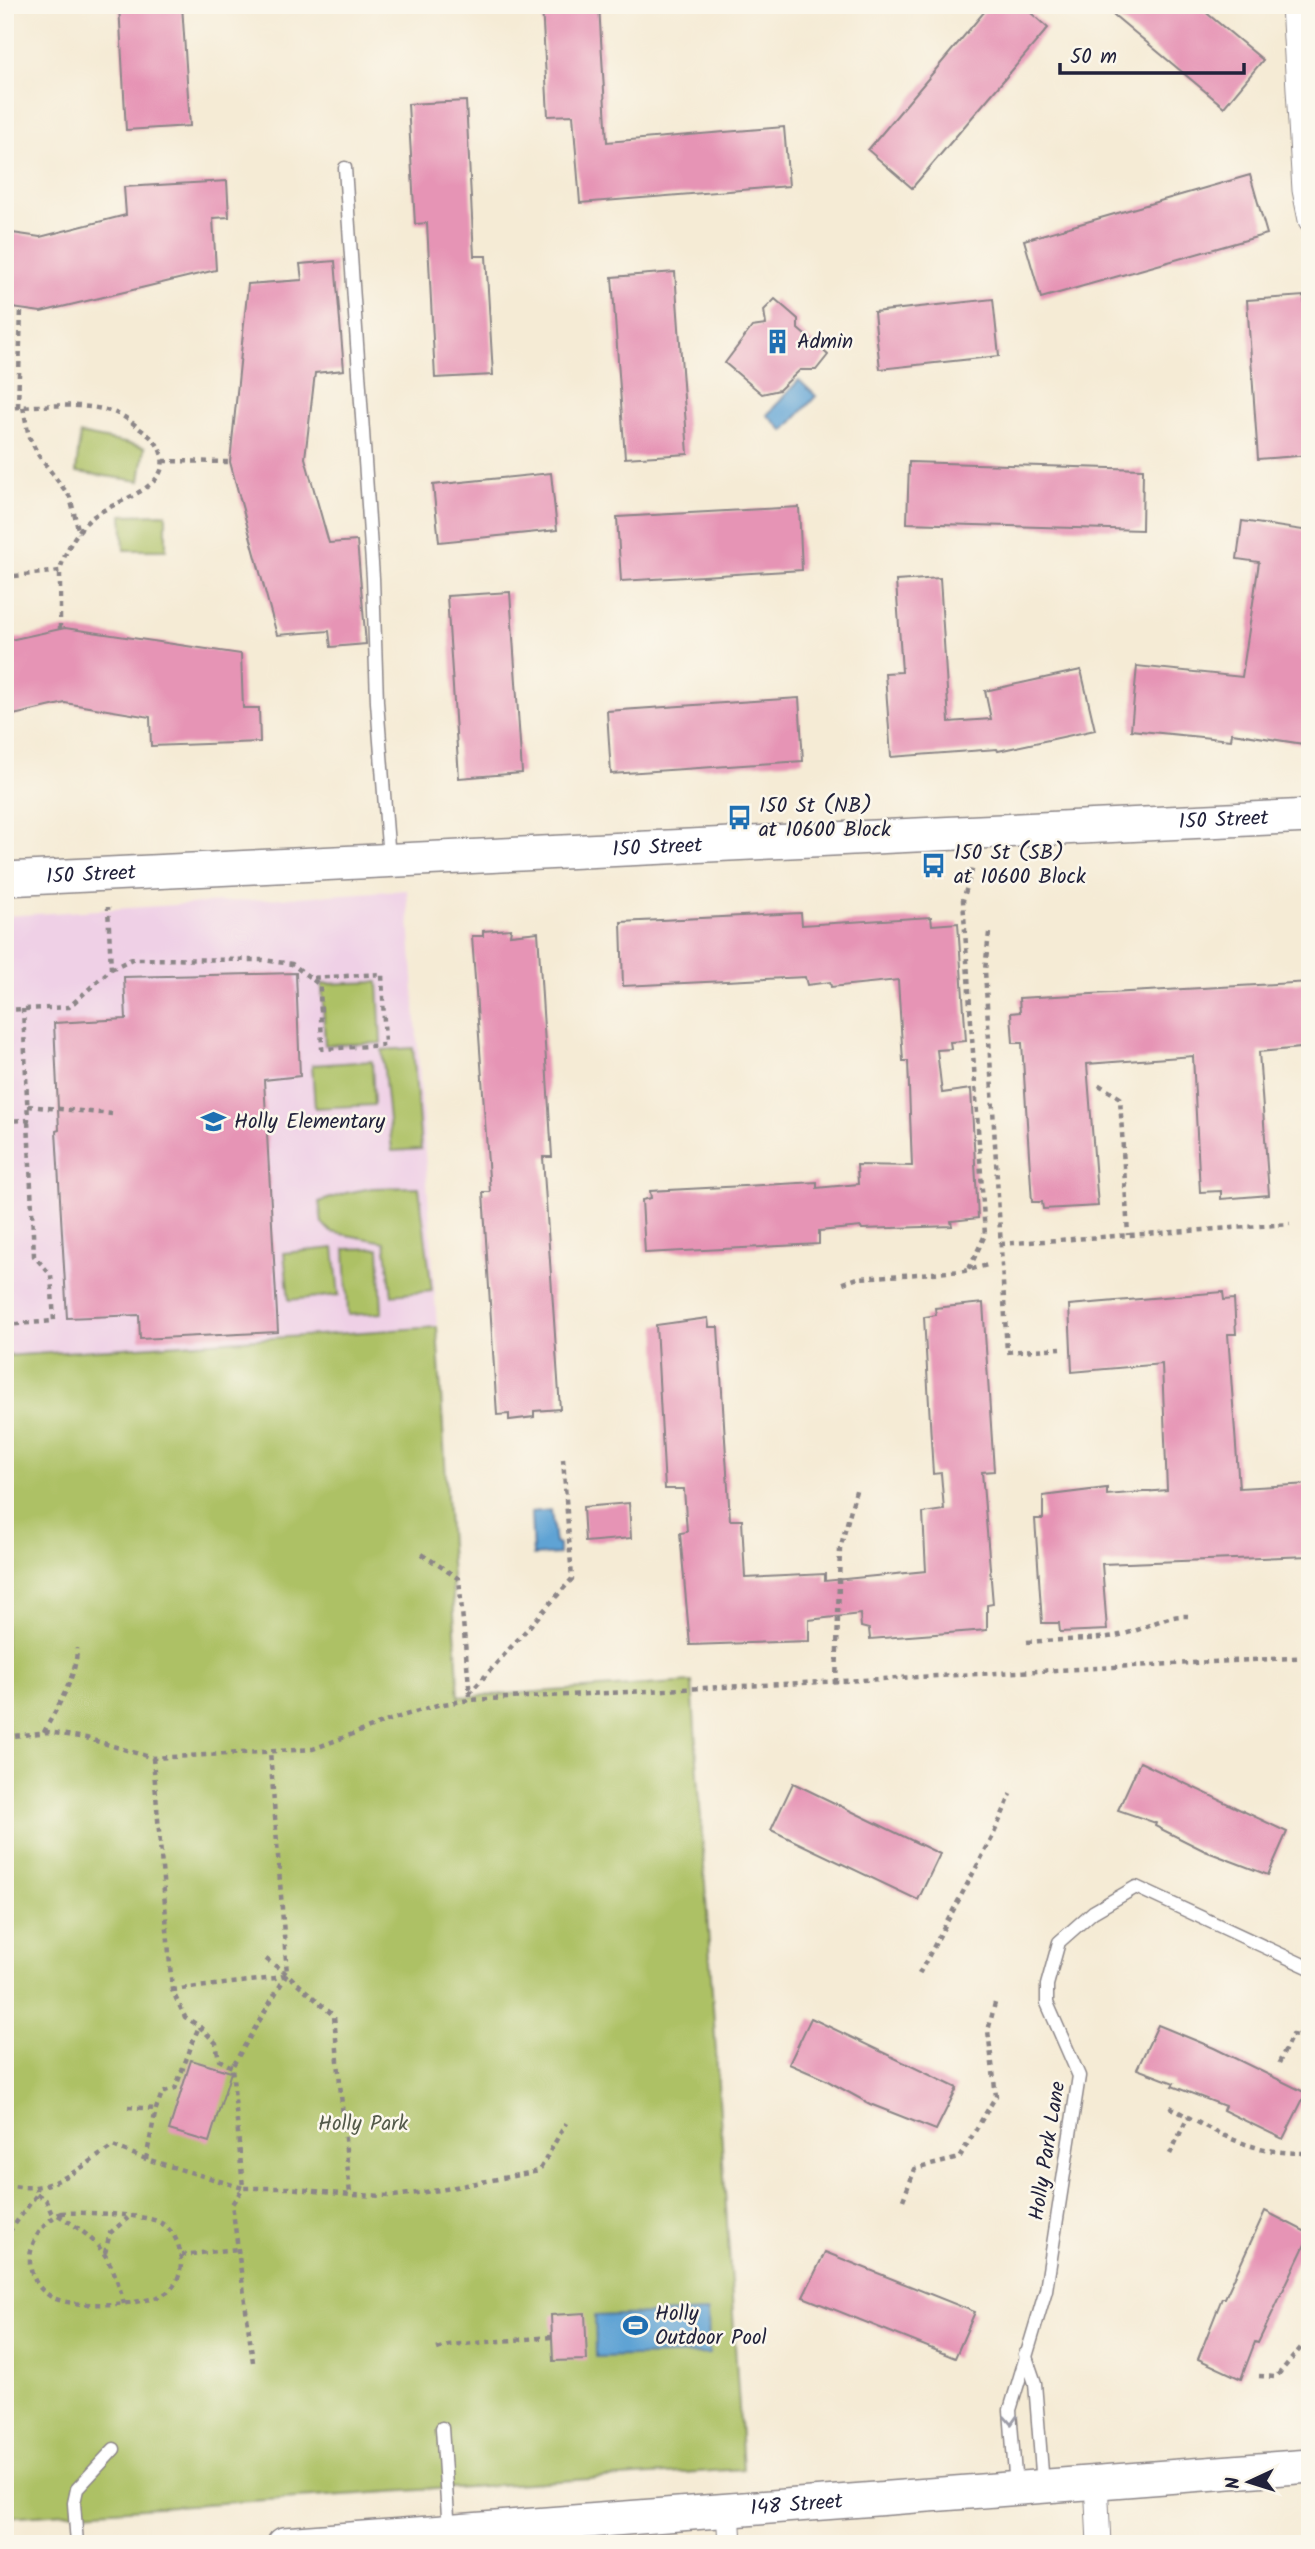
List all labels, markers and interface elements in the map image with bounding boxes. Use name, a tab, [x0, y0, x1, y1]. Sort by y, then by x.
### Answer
scale bar	[1060, 32, 1243, 76]
text: 50 m	[1070, 41, 1117, 74]
place label: Admin	[797, 326, 853, 359]
building icon: Admin	[763, 328, 791, 356]
place label: 150 St (NB) at 10600 Block	[759, 790, 891, 847]
street label: 150 Street	[1178, 801, 1270, 839]
bus stop icon: 150 St (NB) at 10600 Block	[725, 804, 753, 832]
street label: 150 Street	[611, 829, 704, 866]
place label: 150 St (SB) at 10600 Block	[954, 837, 1086, 894]
bus stop icon: 150 St (SB) at 10600 Block	[920, 851, 948, 879]
street label: 150 Street	[45, 856, 138, 894]
place label: Holly Elementary	[234, 1106, 385, 1139]
school or university icon: Holly Elementary	[200, 1108, 228, 1136]
street label: Holly Park Lane	[1021, 2078, 1075, 2223]
park label: Holly Park	[318, 2108, 408, 2141]
place label: Holly Outdoor Pool	[655, 2298, 767, 2355]
sports icon: Holly Outdoor Pool	[621, 2312, 649, 2340]
one-way arrow	[1004, 2415, 1019, 2426]
north arrow	[1214, 2448, 1284, 2518]
text: N	[1219, 2476, 1249, 2490]
street label: 148 Street	[749, 2485, 845, 2525]

